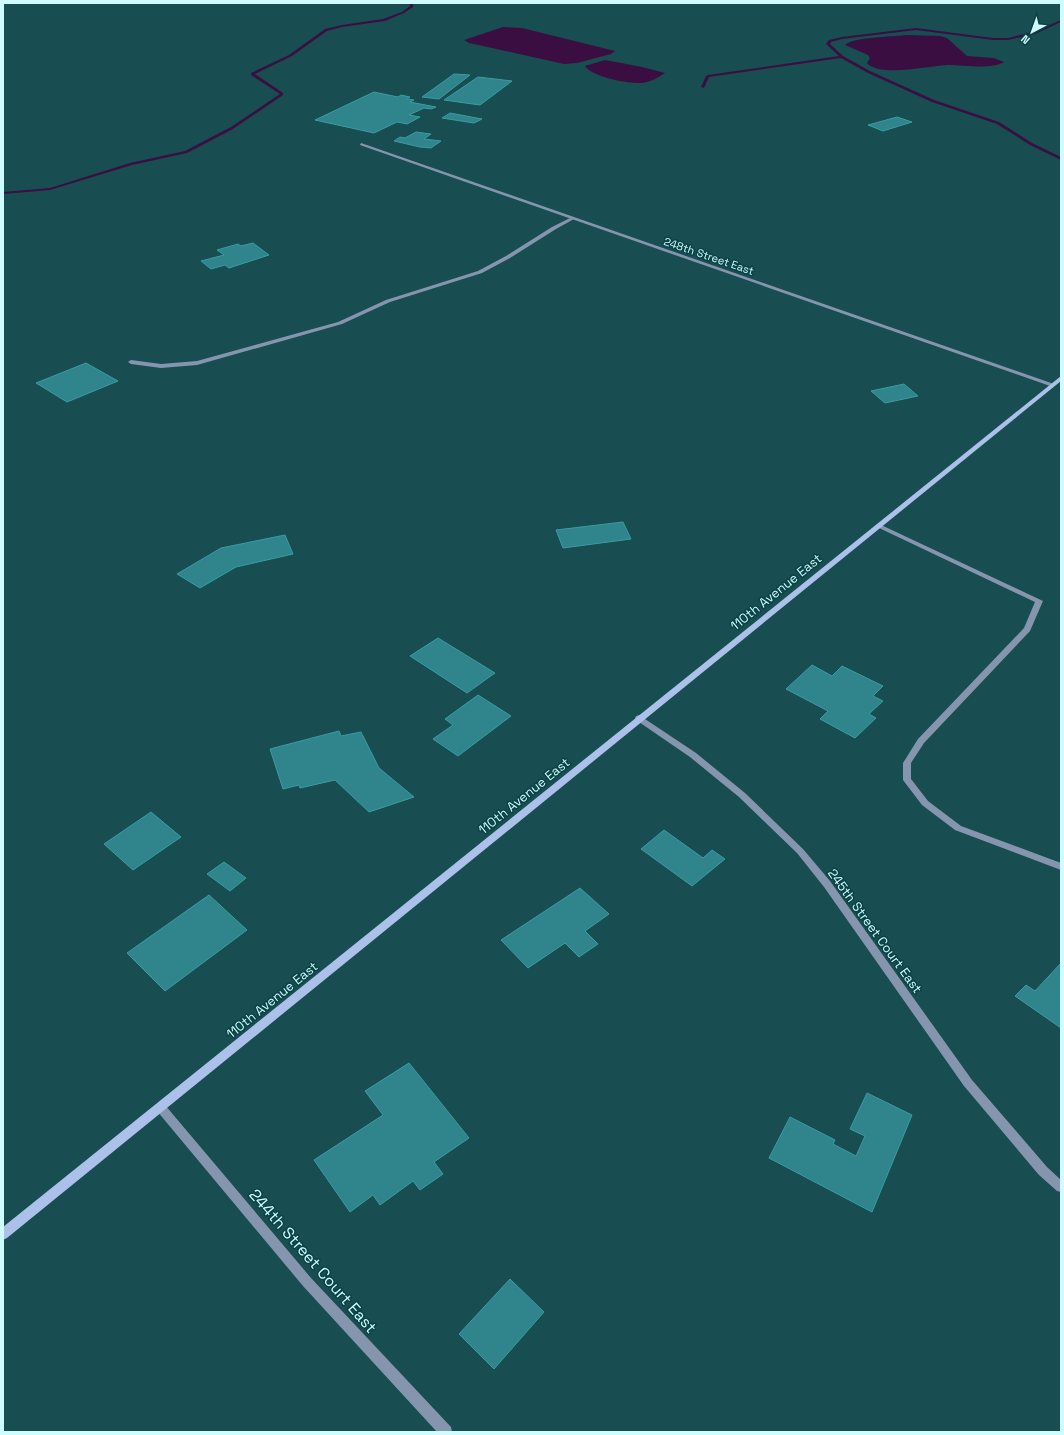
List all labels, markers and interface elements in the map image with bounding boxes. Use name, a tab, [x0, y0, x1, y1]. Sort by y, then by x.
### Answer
north arrow	[1012, 12, 1052, 52]
text: N	[1018, 32, 1033, 47]
street label: 248th Street East	[662, 234, 756, 278]
street label: 110th Avenue East	[727, 550, 825, 634]
street label: 110th Avenue East	[475, 754, 573, 838]
street label: 245th Street Court East	[824, 865, 926, 997]
street label: 110th Avenue East	[223, 958, 321, 1042]
street label: 244th Street Court East	[244, 1184, 382, 1338]

